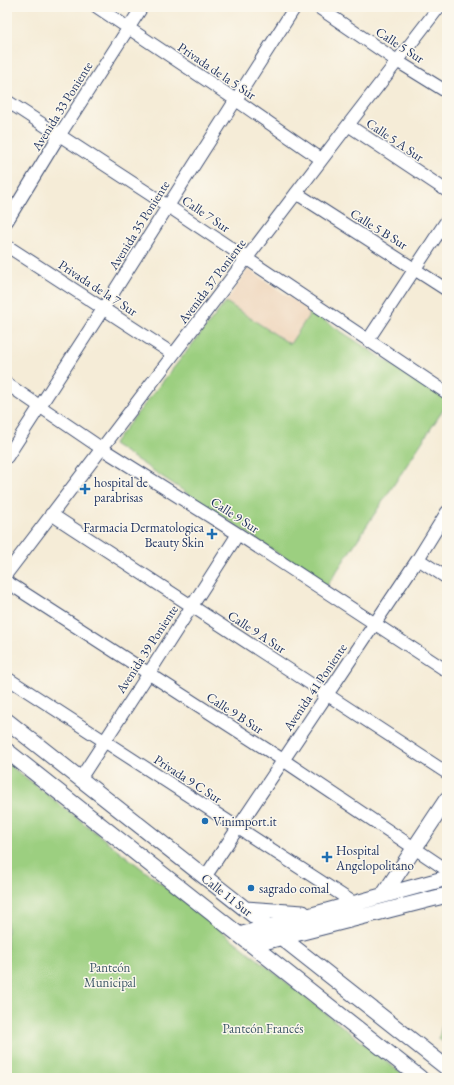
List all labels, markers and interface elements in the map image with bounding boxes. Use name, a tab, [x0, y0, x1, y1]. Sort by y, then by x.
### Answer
street label: Calle 5 Sur	[373, 23, 428, 67]
street label: Privada de la 5 Sur	[175, 39, 260, 104]
street label: Avenida 33 Poniente	[27, 58, 96, 155]
street label: Calle 5 A Sur	[363, 114, 428, 166]
street label: Avenida 35 Poniente	[104, 177, 173, 274]
street label: Calle 7 Sur	[179, 192, 234, 237]
street label: Calle 5 B Sur	[347, 205, 411, 254]
street label: Avenida 37 Poniente	[174, 235, 250, 328]
street label: Privada de la 7 Sur	[55, 256, 141, 320]
place label: hospital de parabrisas	[94, 474, 148, 506]
marker: hospital de parabrisas	[79, 483, 91, 495]
street label: Calle 9 Sur	[208, 493, 263, 537]
place label: Farmacia Dermatologica Beauty Skin	[83, 519, 205, 551]
marker: Farmacia Dermatologica Beauty Skin	[207, 529, 217, 539]
street label: Avenida 39 Poniente	[112, 602, 182, 697]
street label: Calle 9 A Sur	[225, 607, 290, 657]
street label: Avenida 41 Poniente	[279, 640, 351, 735]
street label: Calle 9 B Sur	[203, 688, 267, 738]
street label: Privada 9 C Sur	[151, 751, 226, 808]
place label: Vinimport.it	[213, 813, 277, 830]
marker: Vinimport.it	[200, 816, 210, 826]
place label: Hospital Angelopolitano	[335, 842, 414, 874]
marker: Hospital Angelopolitano	[321, 851, 333, 863]
street label: Calle 11 Sur	[198, 870, 257, 921]
place label: sagrado comal	[259, 880, 329, 897]
marker: sagrado comal	[246, 883, 256, 893]
park label: Panteón Municipal	[84, 959, 136, 991]
park label: Panteón Francés	[223, 1020, 303, 1037]

